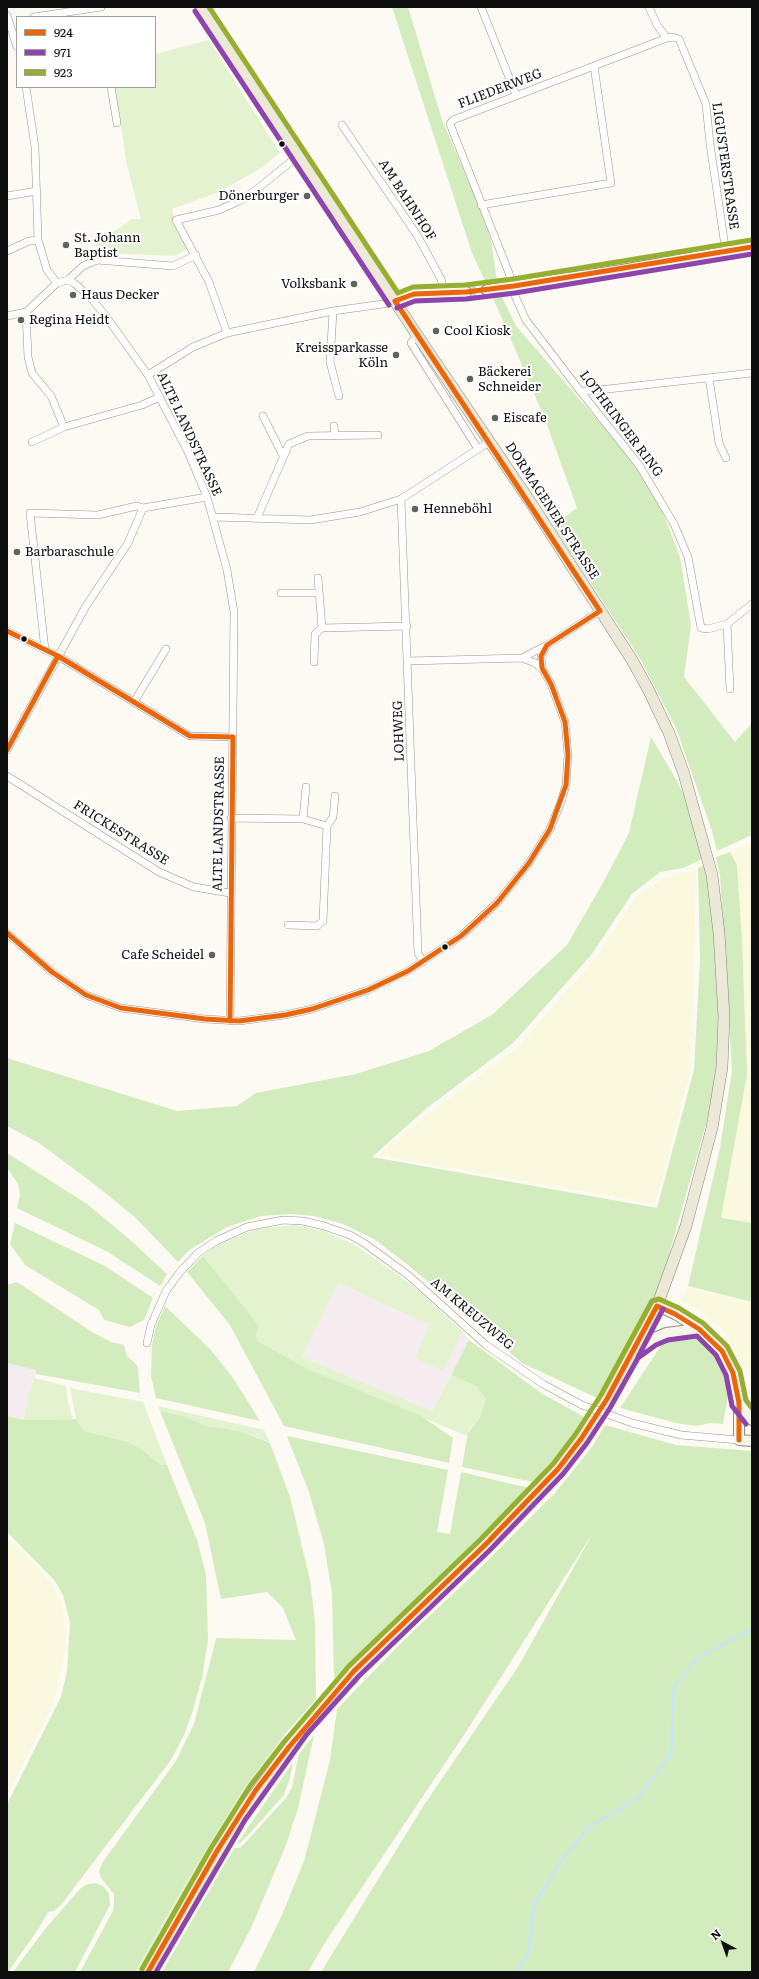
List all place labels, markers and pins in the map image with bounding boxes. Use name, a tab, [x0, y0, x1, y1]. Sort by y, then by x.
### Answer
unlabelled marker	[277, 139, 287, 149]
place label: Dönerburger	[219, 188, 299, 204]
marker: Dönerburger	[302, 191, 312, 201]
place label: St. Johann Baptist	[74, 230, 141, 261]
marker: St. Johann Baptist	[61, 240, 71, 250]
place label: Volksbank	[281, 276, 346, 292]
marker: Volksbank	[349, 279, 359, 289]
place label: Haus Decker	[81, 287, 159, 303]
marker: Haus Decker	[68, 290, 78, 300]
place label: Regina Heidt	[29, 312, 110, 328]
marker: Regina Heidt	[16, 315, 26, 325]
place label: Cool Kiosk	[444, 323, 510, 339]
marker: Cool Kiosk	[431, 326, 441, 336]
place label: Kreissparkasse Köln	[295, 340, 388, 371]
marker: Kreissparkasse Köln	[391, 350, 401, 360]
place label: Bäckerei Schneider	[478, 364, 541, 395]
marker: Bäckerei Schneider	[465, 374, 475, 384]
place label: Eiscafe	[503, 410, 547, 426]
marker: Eiscafe	[490, 413, 500, 423]
place label: Henneböhl	[423, 501, 492, 517]
marker: Henneböhl	[410, 504, 420, 514]
place label: Barbaraschule	[25, 544, 114, 560]
marker: Barbaraschule	[12, 547, 22, 557]
unlabelled marker	[19, 634, 29, 644]
unlabelled marker	[440, 942, 450, 952]
place label: Cafe Scheidel	[121, 947, 204, 963]
marker: Cafe Scheidel	[207, 950, 217, 960]

